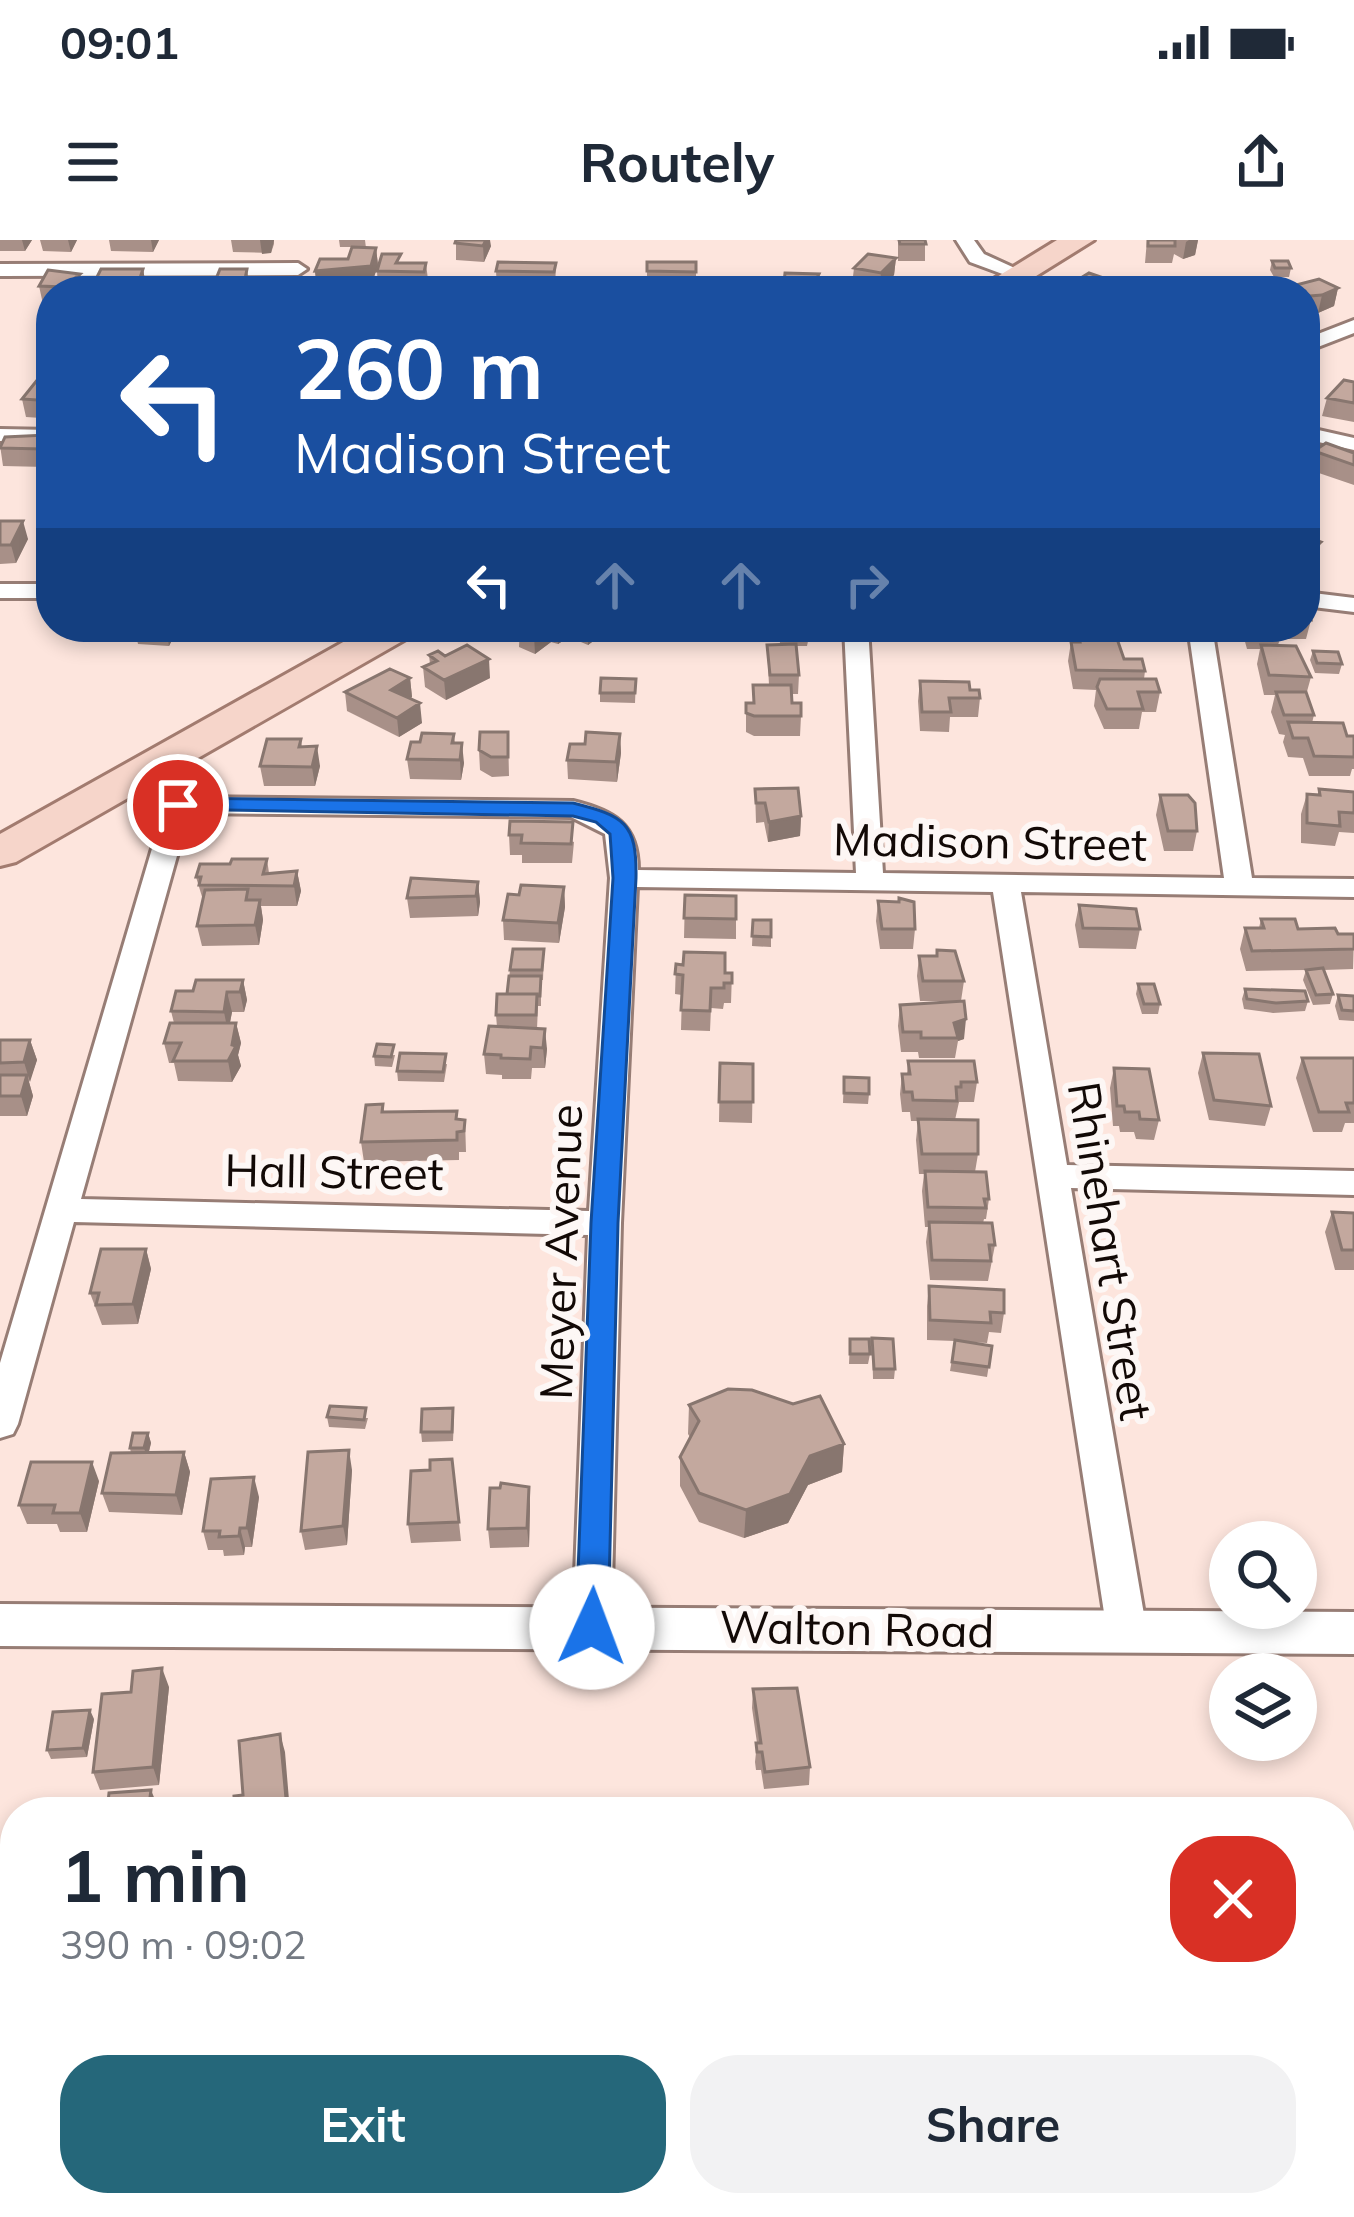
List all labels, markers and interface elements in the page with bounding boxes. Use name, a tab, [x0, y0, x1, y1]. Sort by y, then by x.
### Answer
text: 09:01	[60, 14, 179, 70]
text: Routely	[580, 128, 774, 196]
icon: menu	[60, 129, 126, 195]
icon: share	[1228, 129, 1294, 195]
text: 260 m	[294, 315, 544, 420]
icon: left	[96, 324, 252, 480]
text: Madison Street	[294, 419, 671, 487]
icon: left	[456, 552, 522, 618]
icon: ahead	[582, 552, 648, 618]
icon: ahead	[708, 552, 774, 618]
icon: right	[834, 552, 900, 618]
pin	[127, 754, 229, 856]
icon: arrive	[145, 772, 211, 838]
street label: Madison Street	[833, 810, 1147, 872]
street label: Rhinehart Street	[1057, 1078, 1165, 1424]
street label: Meyer Avenue	[527, 1103, 593, 1401]
street label: Hall Street	[224, 1141, 444, 1201]
map controls	[1209, 1521, 1317, 1761]
button: search	[1209, 1521, 1317, 1629]
position arrow	[529, 1564, 655, 1690]
street label: Walton Road	[719, 1598, 995, 1658]
button: layers	[1209, 1653, 1317, 1761]
text: 1 min	[60, 1830, 250, 1920]
button: close	[1170, 1836, 1296, 1962]
text: 390 m · 09:02	[60, 1920, 306, 1969]
button: Exit	[60, 2055, 666, 2193]
button: Share	[690, 2055, 1296, 2193]

